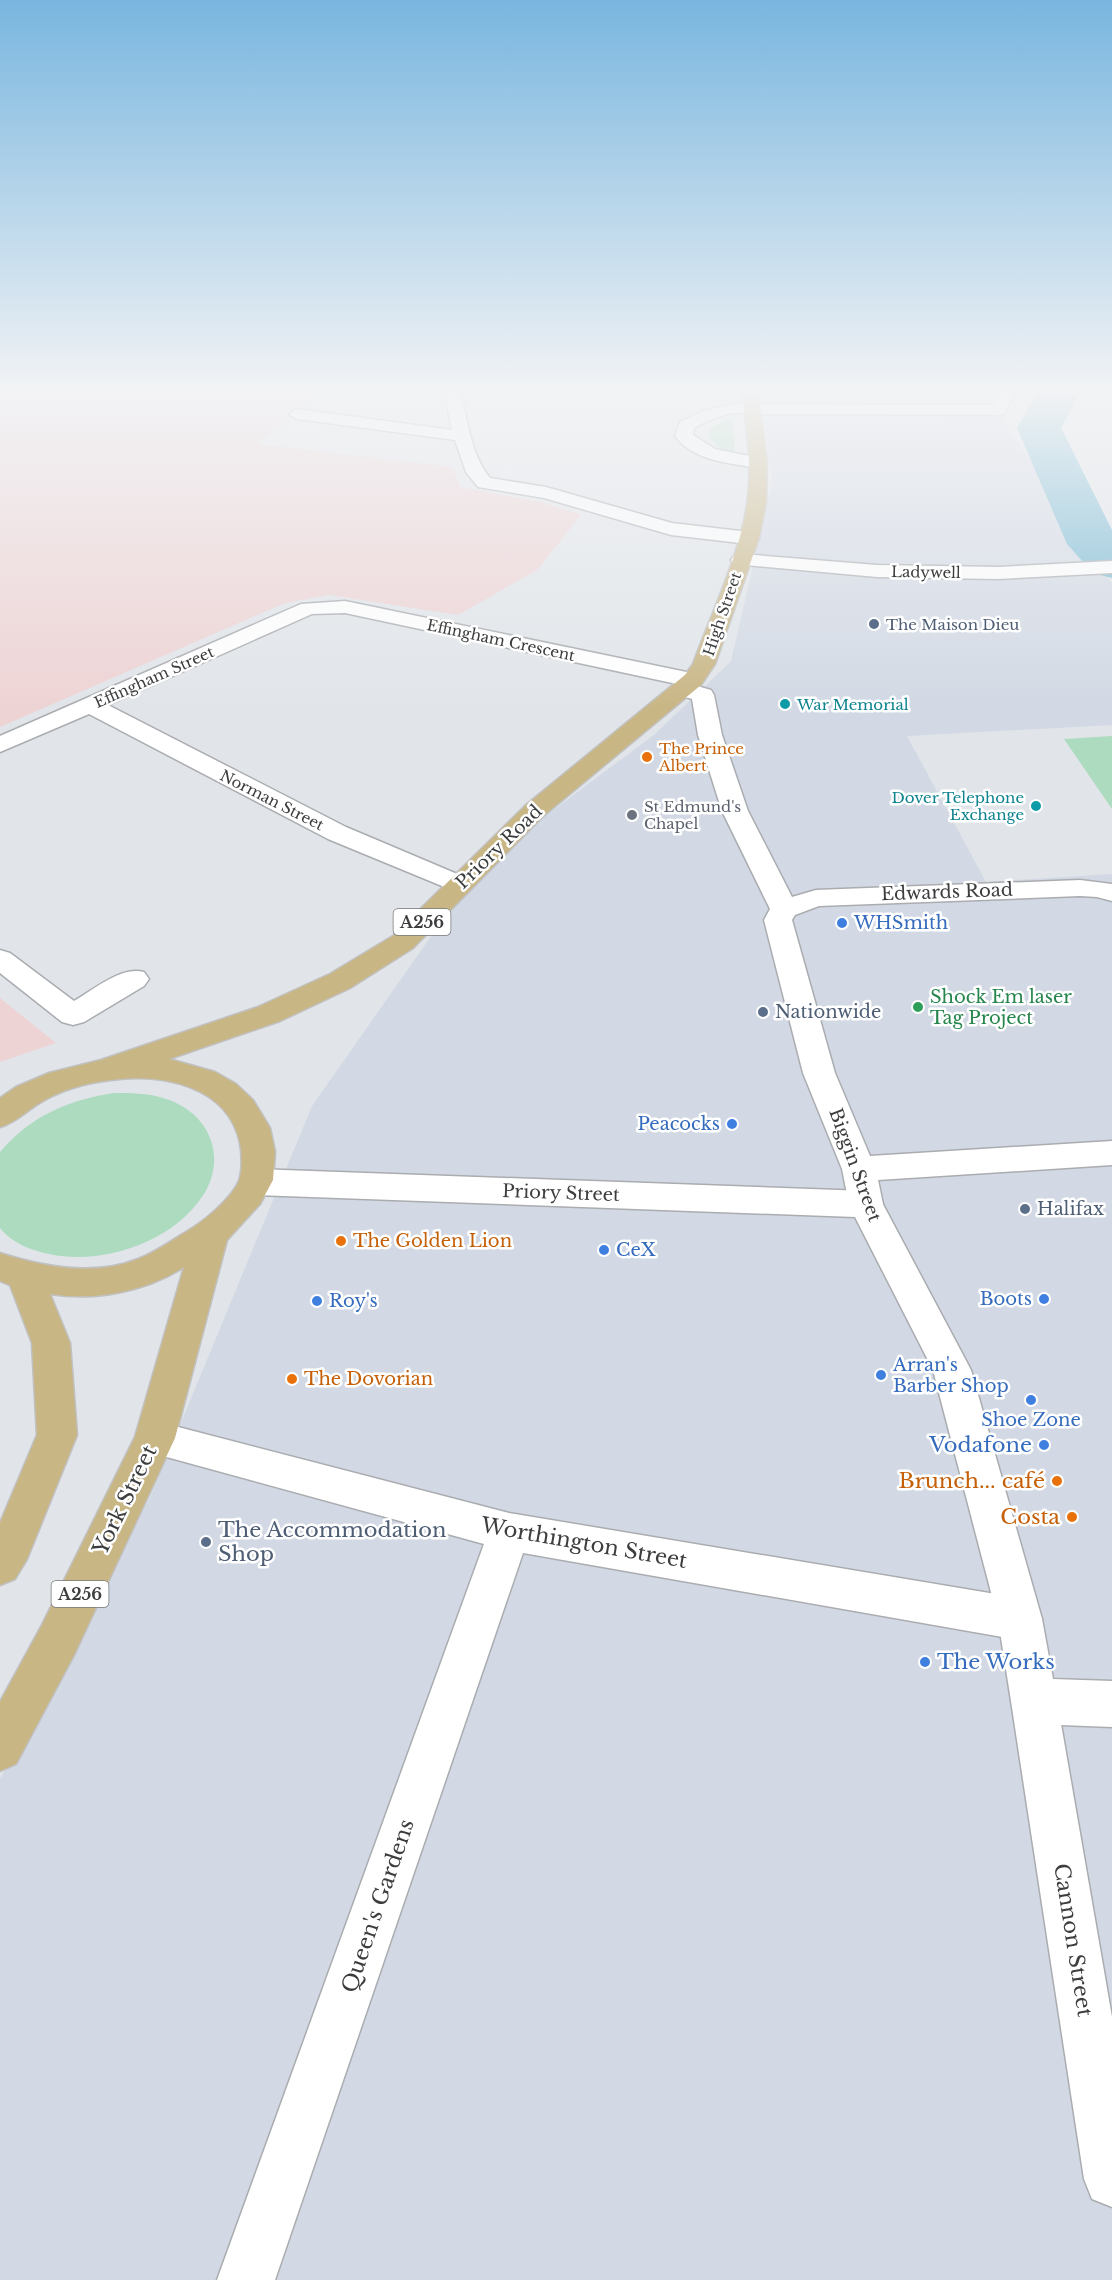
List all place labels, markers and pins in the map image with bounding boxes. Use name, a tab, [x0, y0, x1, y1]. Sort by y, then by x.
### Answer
place label: The Maison Dieu	[886, 615, 1019, 634]
marker: The Maison Dieu	[867, 617, 881, 631]
place label: War Memorial	[796, 695, 909, 714]
marker: War Memorial	[778, 697, 792, 711]
place label: The Prince Albert	[658, 739, 744, 775]
marker: The Prince Albert	[640, 750, 654, 764]
place label: Dover Telephone Exchange	[891, 788, 1024, 824]
place label: St Edmund's Chapel	[644, 797, 741, 833]
marker: Dover Telephone Exchange	[1029, 799, 1043, 813]
marker: St Edmund's Chapel	[625, 808, 639, 822]
place label: WHSmith	[853, 912, 948, 934]
marker: WHSmith	[835, 916, 849, 930]
place label: Shock Em laser Tag Project	[930, 986, 1072, 1029]
marker: Shock Em laser Tag Project	[911, 1000, 925, 1014]
place label: Nationwide	[775, 1001, 881, 1023]
marker: Nationwide	[756, 1005, 770, 1019]
place label: Peacocks	[638, 1113, 720, 1135]
marker: Peacocks	[725, 1117, 739, 1131]
place label: Halifax	[1037, 1198, 1104, 1220]
marker: Halifax	[1018, 1202, 1032, 1216]
place label: The Golden Lion	[353, 1230, 512, 1252]
marker: The Golden Lion	[334, 1234, 348, 1248]
place label: CeX	[616, 1239, 656, 1261]
marker: CeX	[597, 1243, 611, 1257]
place label: Boots	[980, 1288, 1032, 1310]
place label: Roy's	[329, 1290, 378, 1312]
marker: Boots	[1037, 1292, 1051, 1306]
marker: Roy's	[310, 1294, 324, 1308]
place label: Arran's Barber Shop	[892, 1354, 1009, 1397]
place label: The Dovorian	[304, 1368, 433, 1390]
marker: Arran's Barber Shop	[874, 1368, 888, 1382]
marker: The Dovorian	[285, 1372, 299, 1386]
marker: Shoe Zone	[1024, 1393, 1038, 1407]
place label: Shoe Zone	[981, 1409, 1081, 1431]
place label: Vodafone	[928, 1432, 1032, 1458]
marker: Vodafone	[1037, 1438, 1051, 1452]
place label: Brunch... café	[899, 1468, 1045, 1494]
marker: Brunch... café	[1050, 1474, 1064, 1488]
place label: Costa	[1000, 1504, 1060, 1530]
marker: Costa	[1065, 1510, 1079, 1524]
place label: The Accommodation Shop	[218, 1517, 447, 1567]
marker: The Accommodation Shop	[199, 1535, 213, 1549]
place label: The Works	[937, 1649, 1055, 1675]
marker: The Works	[918, 1655, 932, 1669]

